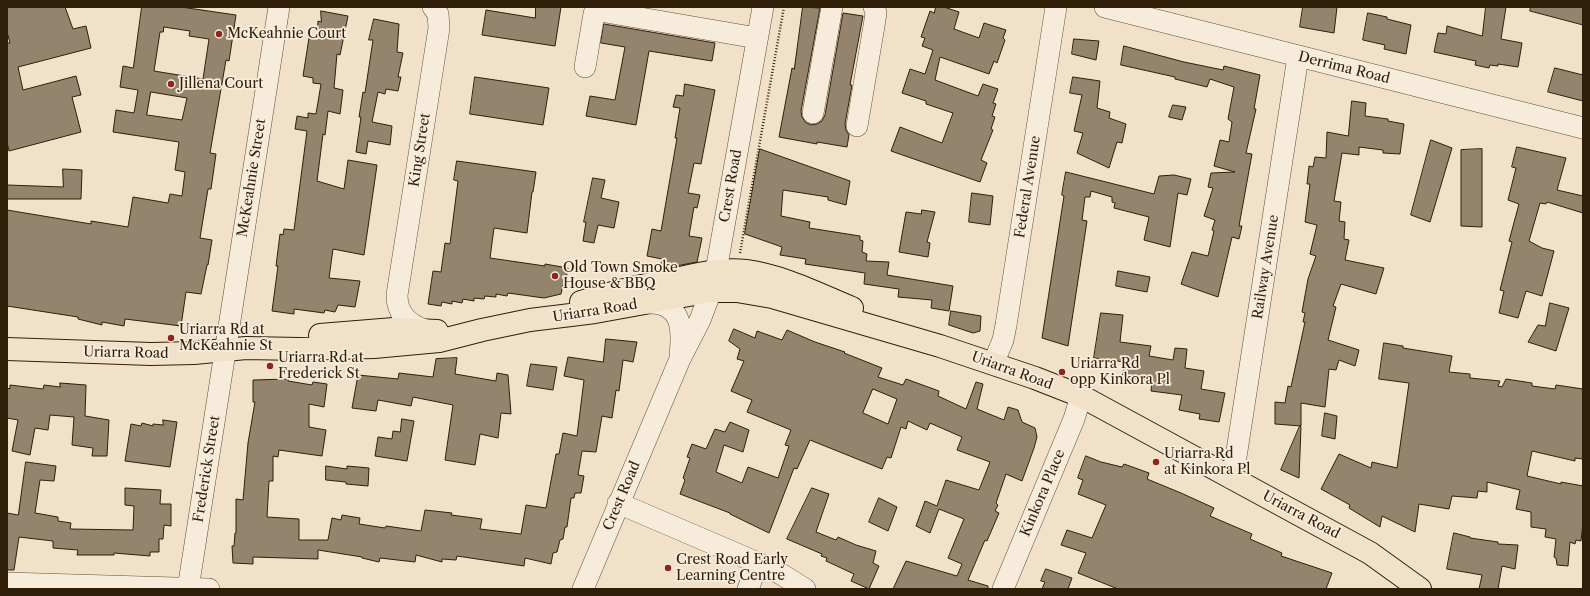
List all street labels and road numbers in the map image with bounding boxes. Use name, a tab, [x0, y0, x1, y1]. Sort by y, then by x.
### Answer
street label: Derrima Road	[1296, 48, 1392, 88]
street label: King Street	[406, 112, 434, 188]
street label: McKeahnie Street	[234, 117, 270, 239]
street label: Federal Avenue	[1012, 135, 1044, 239]
street label: Crest Road	[716, 148, 746, 224]
street label: Railway Avenue	[1249, 214, 1283, 320]
street label: Uriarra Road	[551, 296, 639, 326]
street label: Uriarra Road	[83, 344, 169, 362]
street label: Uriarra Road	[969, 348, 1055, 394]
street label: Frederick Street	[190, 414, 224, 524]
street label: Kinkora Place	[1017, 447, 1069, 539]
street label: Crest Road	[600, 459, 644, 533]
street label: Uriarra Road	[1259, 488, 1343, 542]

